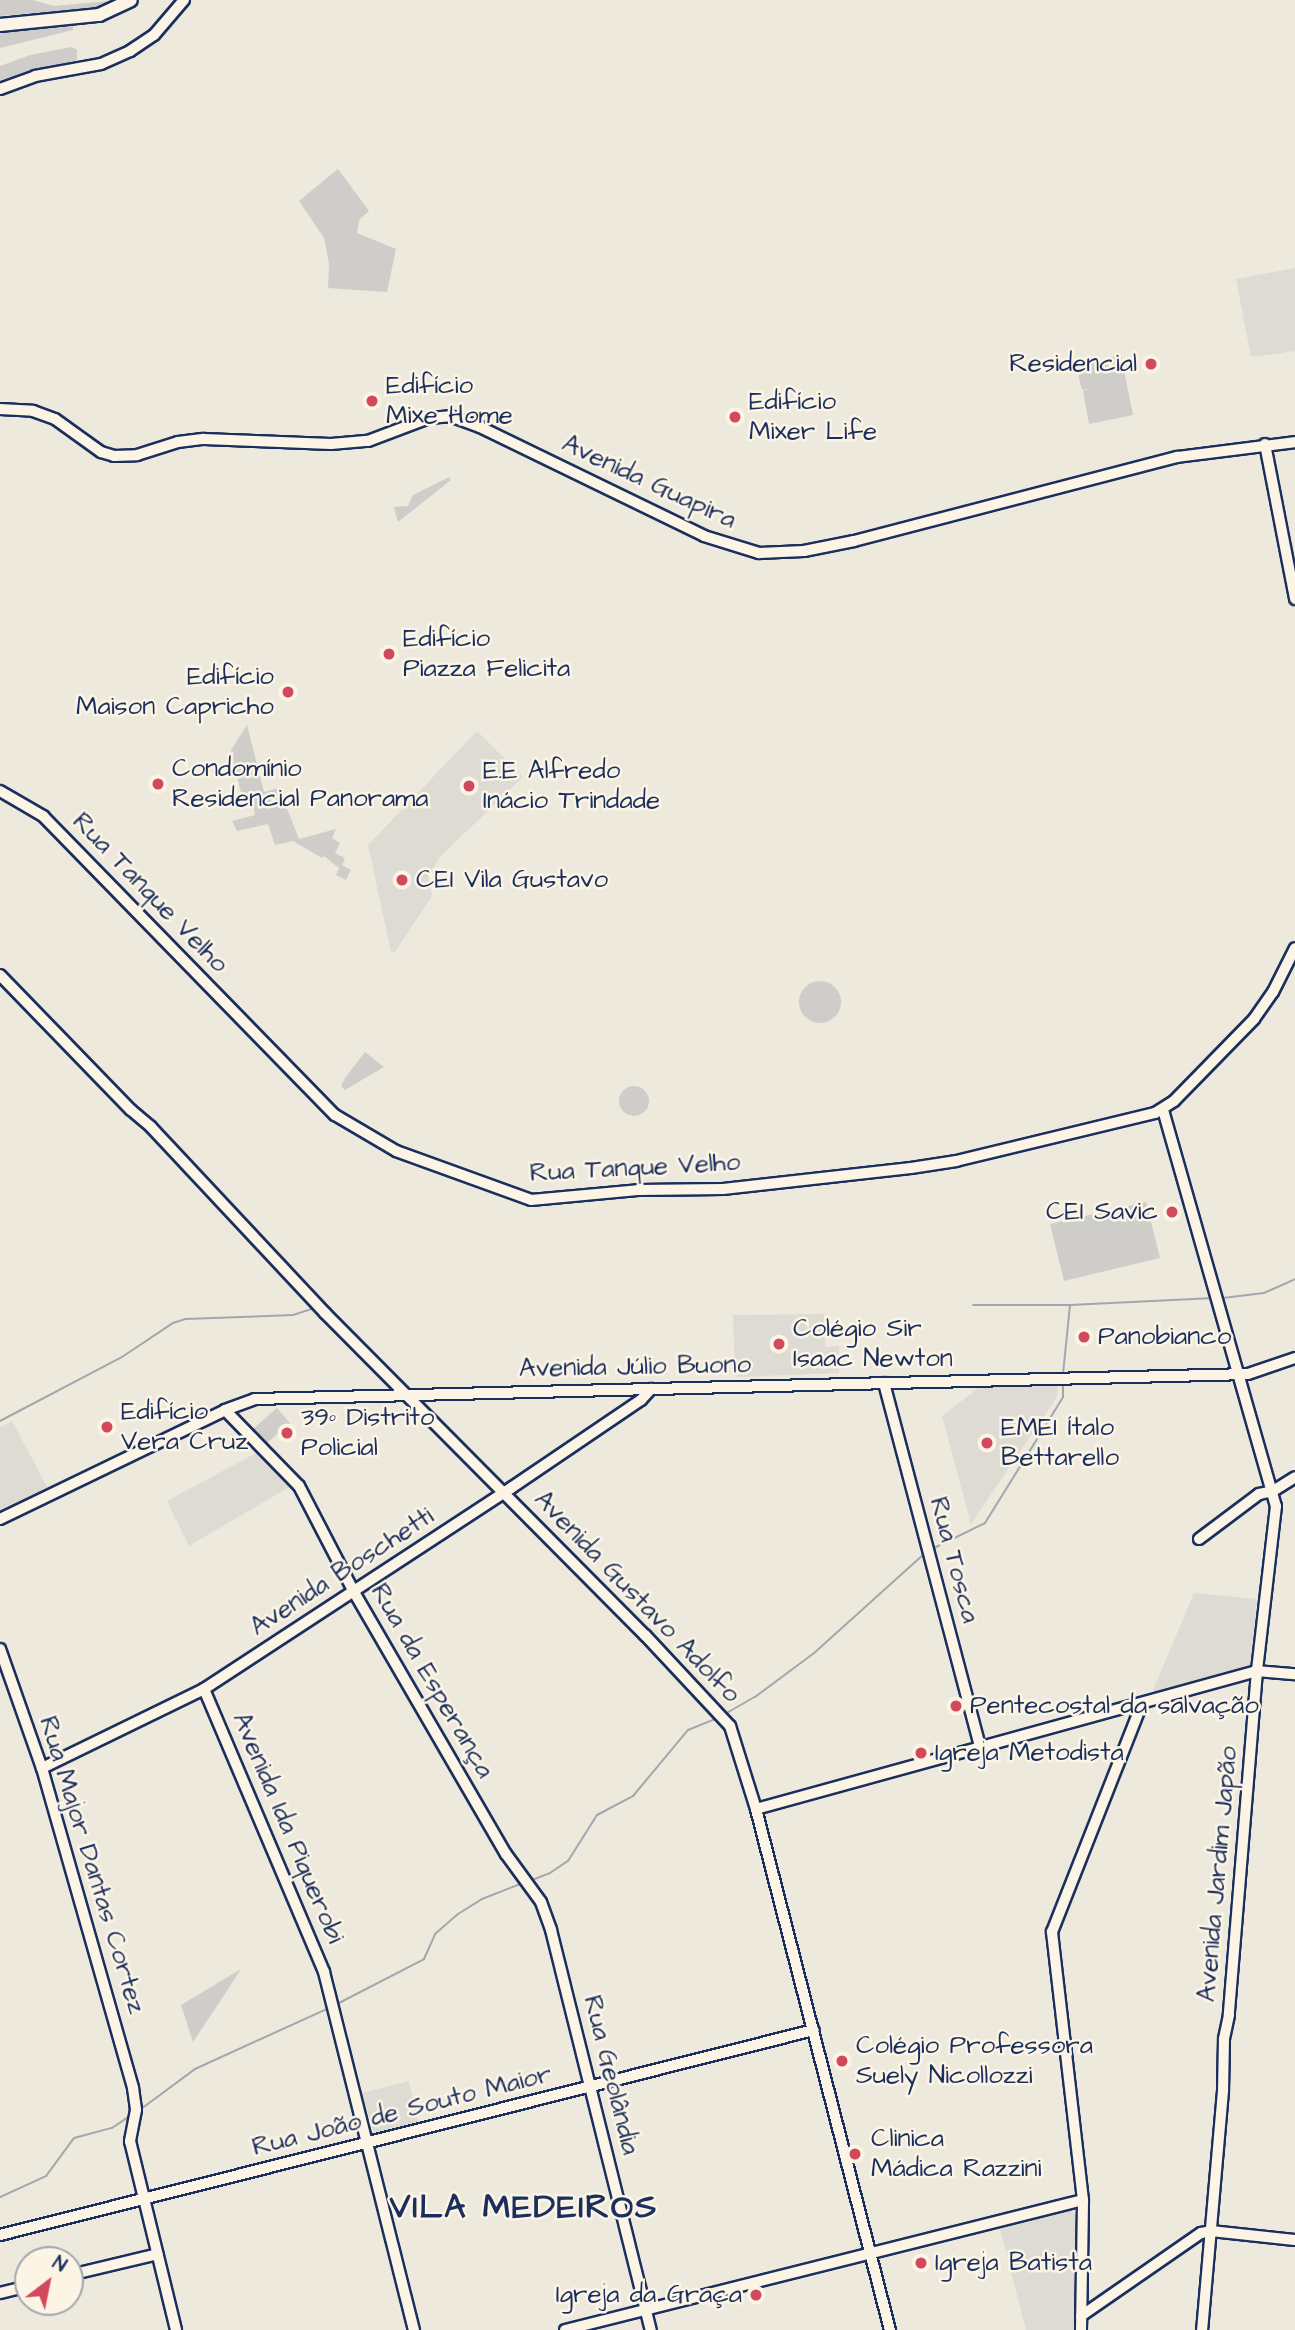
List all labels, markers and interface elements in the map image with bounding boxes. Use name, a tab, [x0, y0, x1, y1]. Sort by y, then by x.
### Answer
place label: Residencial	[1009, 348, 1137, 380]
marker: Residencial	[1143, 356, 1159, 372]
place label: Edifício Mixe Home	[386, 370, 513, 432]
place label: Edifício Mixer Life	[749, 386, 877, 448]
marker: Edifício Mixe Home	[364, 393, 380, 409]
marker: Edifício Mixer Life	[727, 409, 743, 425]
street label: Avenida Guapira	[557, 428, 741, 536]
place label: Edifício Piazza Felicita	[403, 623, 570, 684]
marker: Edifício Piazza Felicita	[381, 646, 397, 662]
place label: Edifício Maison Capricho	[76, 661, 274, 722]
marker: Edifício Maison Capricho	[280, 684, 296, 700]
place label: Condomínio Residencial Panorama	[172, 753, 429, 814]
place label: E.E Alfredo Inácio Trindade	[483, 755, 660, 816]
marker: Condomínio Residencial Panorama	[150, 776, 166, 792]
marker: E.E Alfredo Inácio Trindade	[461, 778, 477, 794]
street label: Rua Tanque Velho	[66, 806, 234, 980]
place label: CEI Vila Gustavo	[416, 864, 608, 896]
marker: CEI Vila Gustavo	[394, 872, 410, 888]
street label: Rua Tanque Velho	[529, 1147, 741, 1189]
place label: CEI Savic	[1046, 1196, 1158, 1228]
marker: CEI Savic	[1164, 1204, 1180, 1220]
place label: Colégio Sir Isaac Newton	[793, 1313, 953, 1374]
place label: Panobianco	[1098, 1321, 1231, 1353]
marker: Panobianco	[1076, 1329, 1092, 1345]
marker: Colégio Sir Isaac Newton	[771, 1336, 787, 1352]
street label: Avenida Júlio Buono	[519, 1349, 751, 1385]
place label: Edifício Vera Cruz	[121, 1396, 248, 1458]
place label: 39º Distrito Policial	[301, 1402, 434, 1464]
place label: EMEI Ítalo Bettarello	[1001, 1412, 1119, 1474]
marker: Edifício Vera Cruz	[99, 1419, 115, 1435]
marker: 39º Distrito Policial	[279, 1425, 295, 1441]
marker: EMEI Ítalo Bettarello	[979, 1435, 995, 1451]
street label: Avenida Gustavo Adolfo	[527, 1484, 747, 1710]
street label: Rua Tosca	[922, 1494, 986, 1626]
street label: Avenida Boschetti	[244, 1501, 440, 1643]
street label: Rua da Esperança	[364, 1578, 500, 1784]
place label: Pentecostal da salvação	[970, 1690, 1259, 1722]
marker: Pentecostal da salvação	[948, 1698, 964, 1714]
street label: Avenida Ida Piquerobi	[225, 1708, 351, 1948]
street label: Rua Major Dantas Cortez	[32, 1713, 152, 2017]
place label: Igreja Metodista	[935, 1737, 1124, 1769]
marker: Igreja Metodista	[913, 1745, 929, 1761]
street label: Avenida Jardim Japão	[1191, 1745, 1245, 2003]
street label: Rua Geolândia	[576, 1992, 646, 2158]
place label: Colégio Professora Suely Nicollozzi	[856, 2030, 1093, 2092]
marker: Colégio Professora Suely Nicollozzi	[834, 2053, 850, 2069]
street label: Rua João de Souto Maior	[249, 2059, 555, 2163]
place label: Clinica Mádica Razzini	[871, 2123, 1041, 2184]
marker: Clinica Mádica Razzini	[845, 2144, 865, 2164]
district label: VILA MEDEIROS	[391, 2188, 657, 2228]
north arrow	[14, 2246, 84, 2316]
place label: Igreja Batista	[935, 2247, 1092, 2279]
text: N	[47, 2250, 72, 2279]
marker: Igreja Batista	[913, 2255, 929, 2271]
place label: Igreja da Graça	[556, 2279, 742, 2311]
marker: Igreja da Graça	[748, 2287, 764, 2303]

